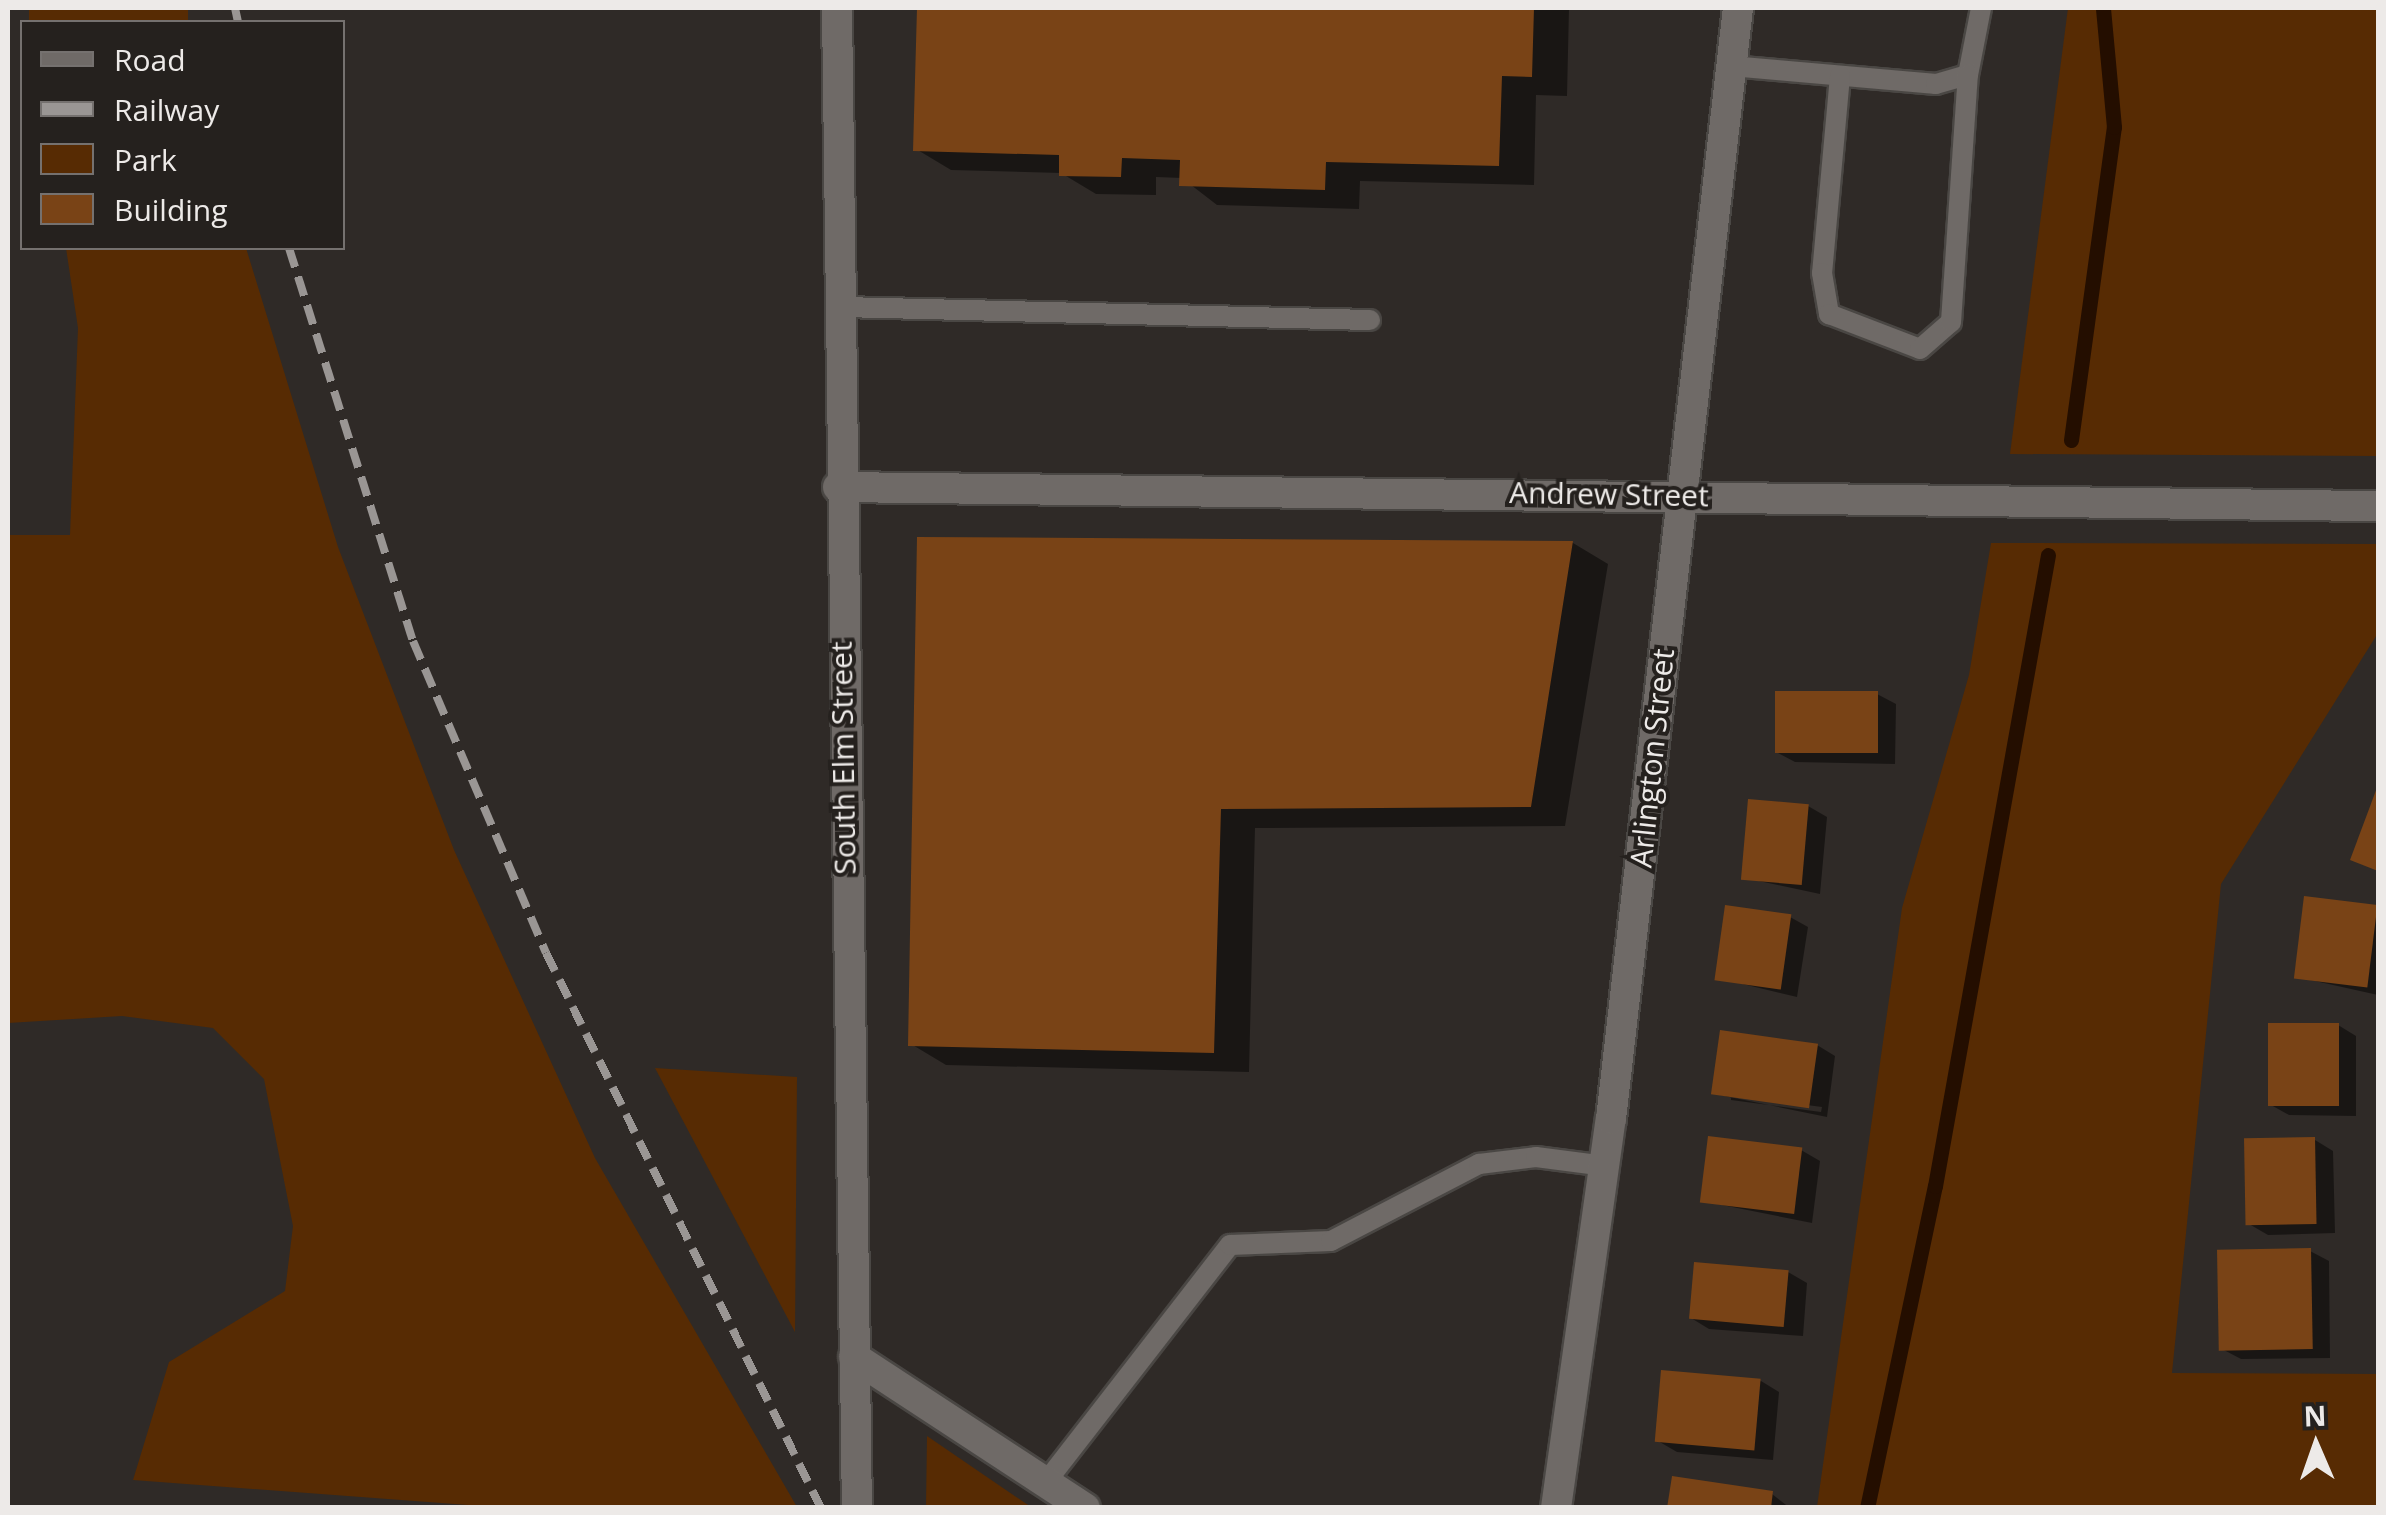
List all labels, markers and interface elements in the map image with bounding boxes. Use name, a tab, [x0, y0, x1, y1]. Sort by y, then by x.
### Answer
legend	[20, 20, 345, 250]
text: Road	[114, 39, 186, 80]
text: Railway	[114, 89, 219, 130]
text: Park	[114, 139, 177, 180]
text: Building	[114, 189, 228, 230]
street label: Andrew Street	[1509, 474, 1709, 514]
street label: South Elm Street	[823, 641, 863, 875]
street label: Arlington Street	[1623, 647, 1681, 869]
north arrow	[2266, 1395, 2366, 1495]
text: N	[2303, 1396, 2327, 1434]

